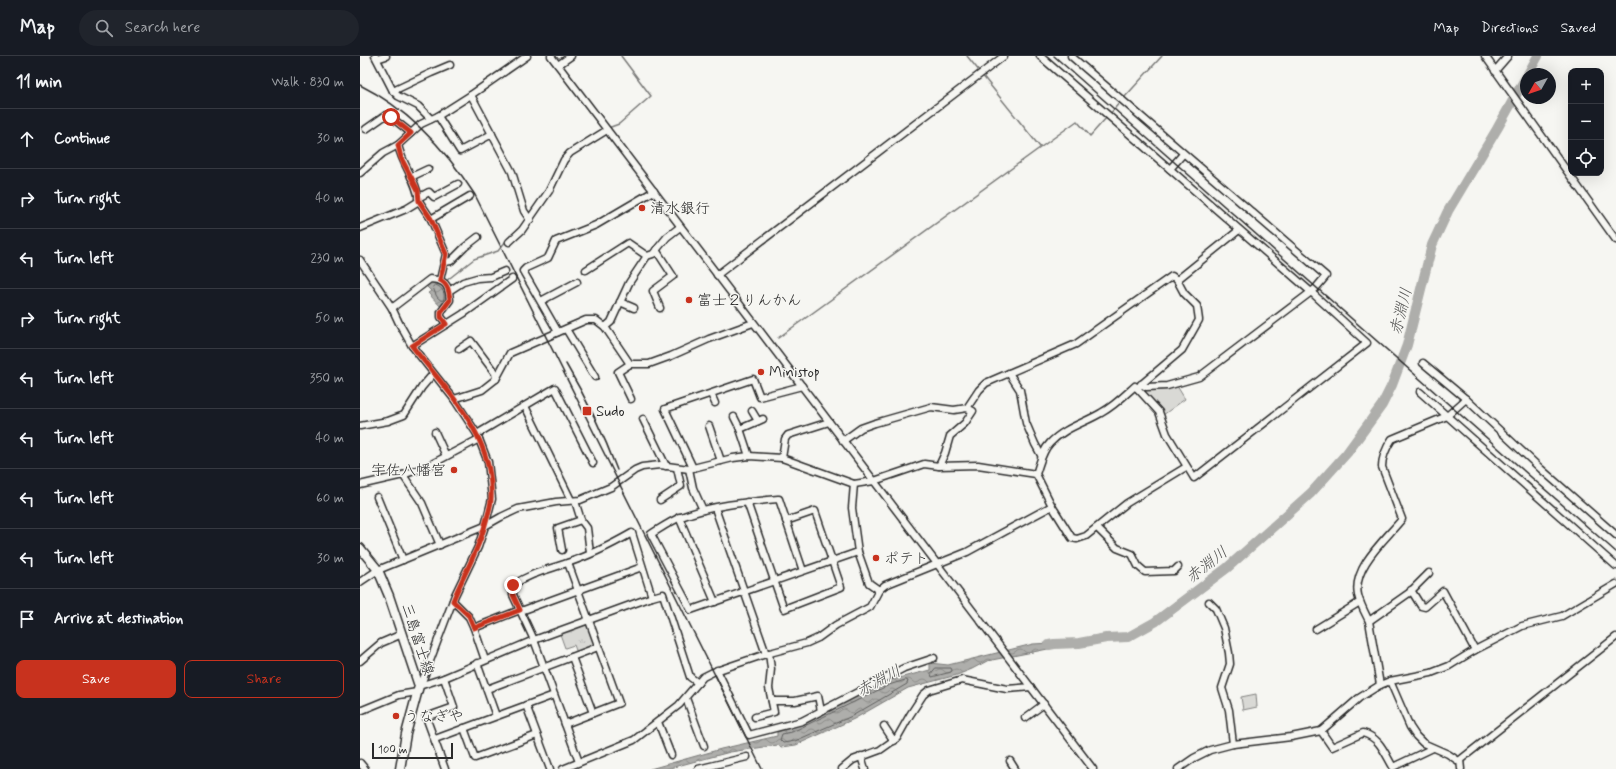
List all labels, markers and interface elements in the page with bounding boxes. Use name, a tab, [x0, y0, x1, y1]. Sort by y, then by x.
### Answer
search box	[79, 10, 359, 46]
text: Map	[20, 15, 55, 40]
icon: search	[93, 17, 115, 39]
text: Search here	[125, 18, 200, 38]
text: Map	[1433, 19, 1459, 37]
text: Directions	[1481, 19, 1539, 37]
text: Saved	[1561, 19, 1596, 37]
north arrow	[1520, 68, 1556, 104]
map controls	[1568, 68, 1604, 176]
button: +	[1568, 68, 1604, 104]
text: 11 min	[16, 71, 62, 93]
text: Walk · 830 m	[271, 74, 344, 91]
button: −	[1568, 104, 1604, 140]
route start	[382, 108, 400, 126]
icon: ahead	[16, 128, 38, 150]
text: Continue	[54, 129, 110, 149]
text: 30 m	[317, 130, 344, 147]
button: locate	[1568, 140, 1604, 176]
icon: right	[16, 188, 38, 210]
text: Turn right	[54, 189, 121, 209]
text: 40 m	[315, 190, 344, 207]
place label: 清水銀行	[650, 199, 710, 219]
marker: 清水銀行	[637, 203, 647, 213]
icon: left	[16, 248, 38, 270]
text: Turn left	[54, 249, 114, 269]
text: 230 m	[310, 250, 344, 267]
water label: 赤淵川	[1385, 286, 1417, 337]
place label: 富士２りんかん	[697, 291, 802, 311]
marker: 富士２りんかん	[684, 295, 694, 305]
icon: right	[16, 308, 38, 330]
text: Turn right	[54, 309, 121, 329]
text: 50 m	[315, 310, 344, 327]
place label: Ministop	[769, 363, 820, 383]
marker: Ministop	[756, 367, 766, 377]
icon: left	[16, 368, 38, 390]
text: Turn left	[54, 369, 114, 389]
text: 350 m	[310, 370, 344, 387]
place label: Sudo	[596, 402, 625, 422]
marker: Sudo	[581, 405, 593, 417]
icon: left	[16, 428, 38, 450]
text: Turn left	[54, 429, 114, 449]
text: 40 m	[315, 430, 344, 447]
place label: 宇佐八幡宮	[371, 461, 446, 481]
marker: 宇佐八幡宮	[449, 465, 459, 475]
icon: left	[16, 488, 38, 510]
text: Turn left	[54, 489, 114, 509]
text: 60 m	[316, 490, 344, 507]
water label: 赤淵川	[1182, 542, 1232, 588]
icon: left	[16, 548, 38, 570]
text: Turn left	[54, 549, 114, 569]
place label: ポテト	[884, 549, 929, 569]
text: 30 m	[317, 550, 344, 567]
marker: ポテト	[871, 553, 881, 563]
route end	[504, 576, 522, 594]
street label: 三島富士線	[396, 601, 438, 678]
icon: arrive	[16, 608, 38, 630]
text: Arrive at destination	[54, 609, 183, 629]
button: Save	[16, 660, 176, 698]
button: Share	[184, 660, 344, 698]
water label: 赤淵川	[853, 661, 905, 702]
place label: うなぎや	[404, 707, 464, 727]
marker: うなぎや	[391, 711, 401, 721]
scale bar	[372, 741, 453, 760]
text: 100 m	[378, 743, 408, 757]

